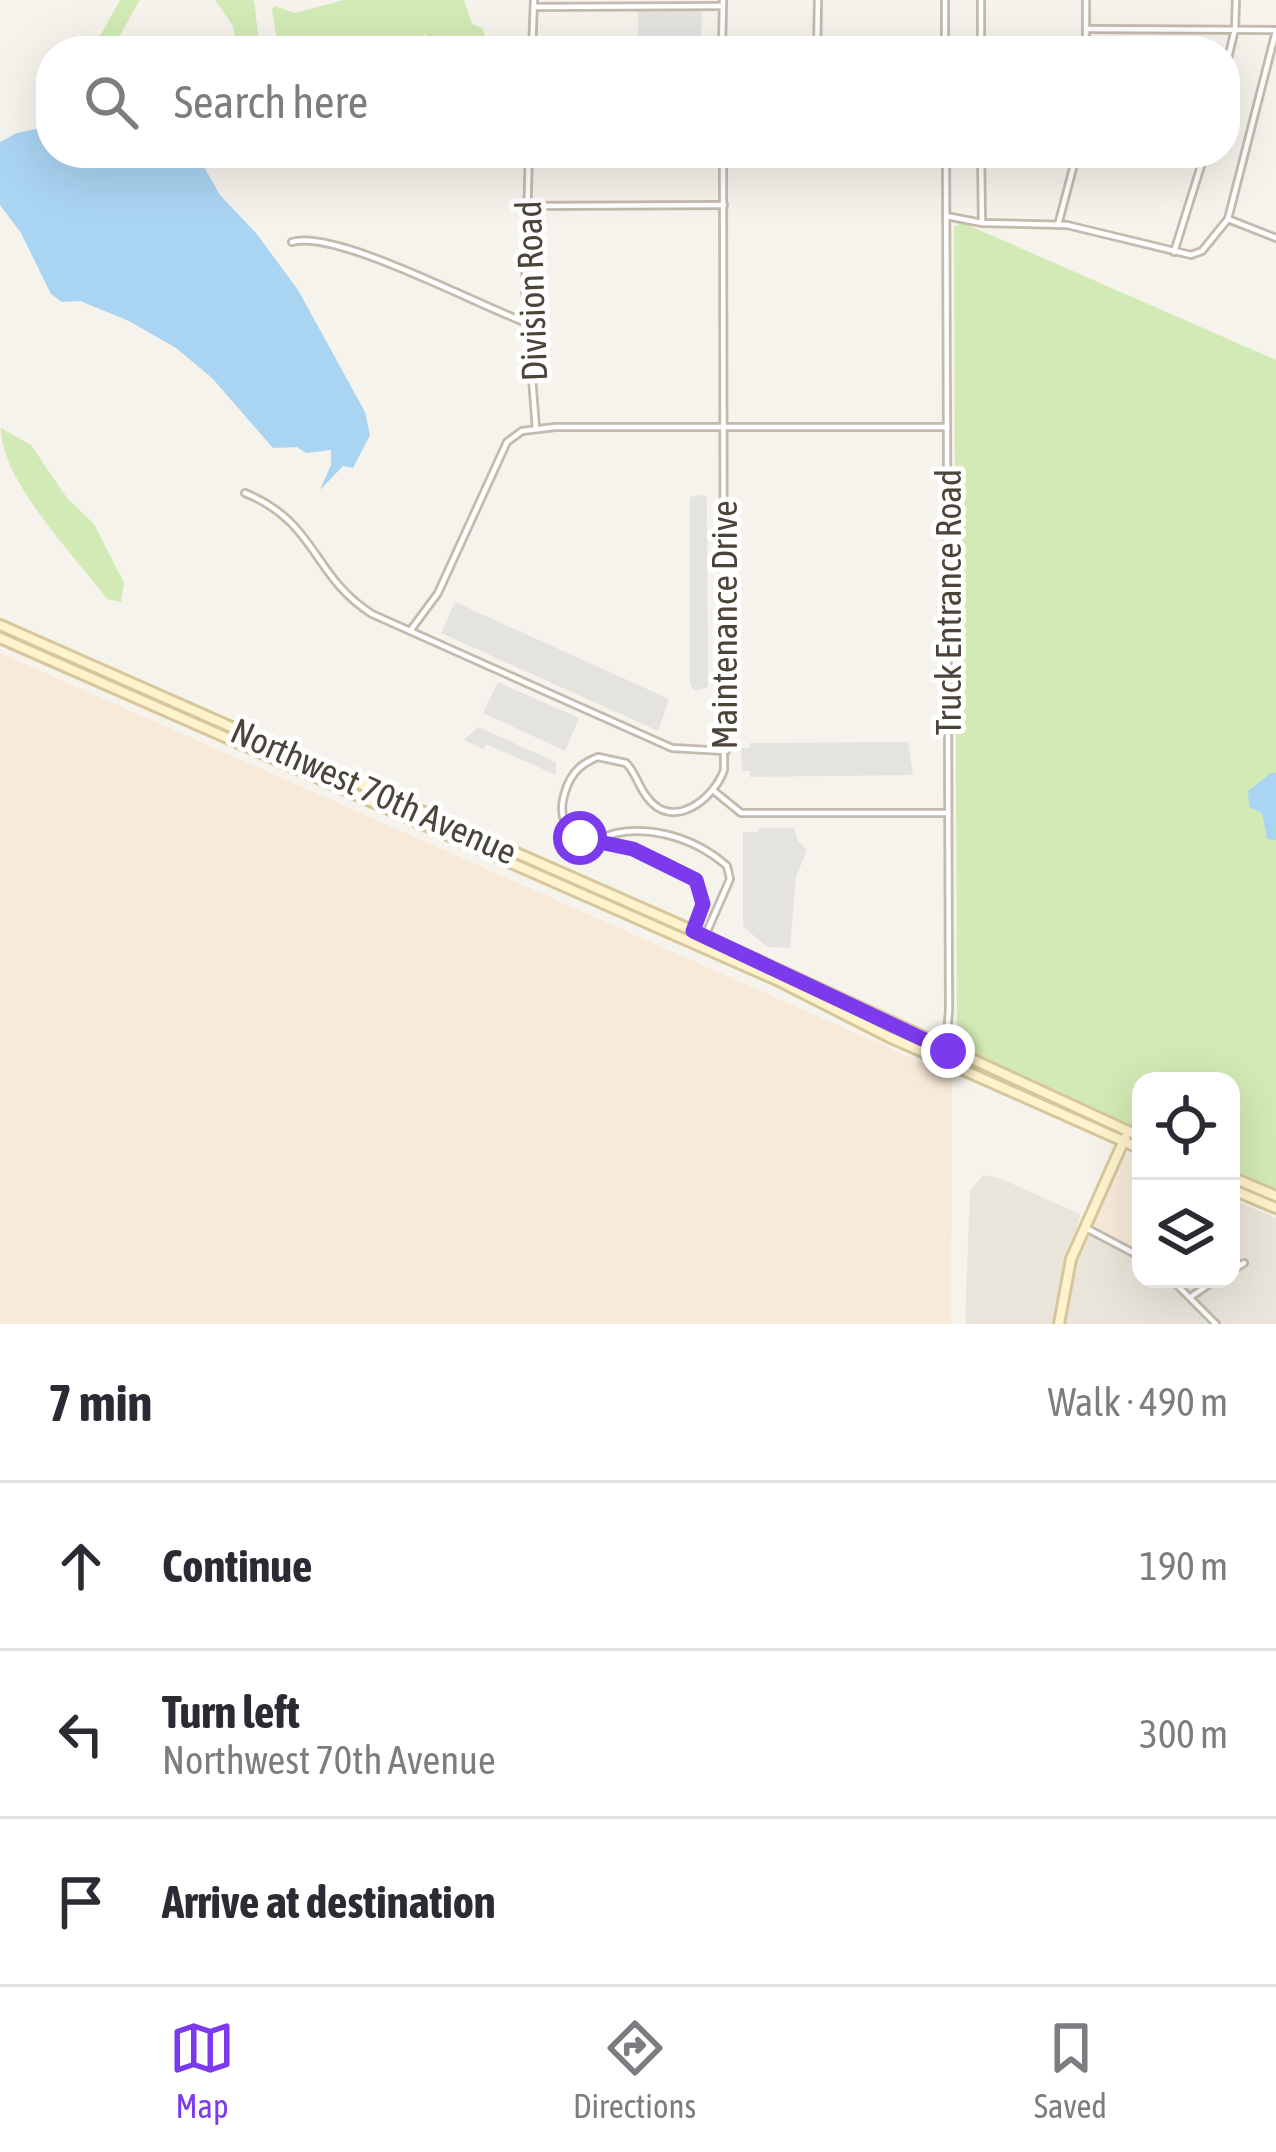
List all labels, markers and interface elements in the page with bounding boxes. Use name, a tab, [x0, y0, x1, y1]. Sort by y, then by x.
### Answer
search box	[36, 36, 1240, 168]
icon: search	[78, 69, 144, 135]
text: Search here	[174, 76, 368, 128]
street label: Division Road	[507, 200, 555, 382]
street label: Truck Entrance Road	[927, 469, 969, 735]
street label: Maintenance Drive	[703, 500, 745, 750]
street label: Northwest 70th Avenue	[225, 709, 523, 873]
route start	[553, 811, 607, 865]
route end	[921, 1024, 975, 1078]
map controls	[1132, 1072, 1240, 1288]
button: locate	[1132, 1072, 1240, 1180]
button: layers	[1132, 1180, 1240, 1288]
text: 7 min	[48, 1373, 152, 1432]
text: Walk · 490 m	[1048, 1380, 1228, 1424]
icon: ahead	[48, 1533, 114, 1599]
text: Continue	[162, 1540, 313, 1592]
text: 190 m	[1140, 1544, 1228, 1588]
text: Turn left	[162, 1686, 300, 1738]
icon: left	[48, 1701, 114, 1767]
text: 300 m	[1140, 1712, 1228, 1756]
text: Northwest 70th Avenue	[162, 1738, 496, 1782]
icon: arrive	[48, 1869, 114, 1935]
text: Arrive at destination	[162, 1876, 496, 1928]
tab: Map	[169, 2015, 235, 2125]
tab: Directions	[573, 2015, 696, 2125]
tab: Saved	[1034, 2015, 1107, 2125]

